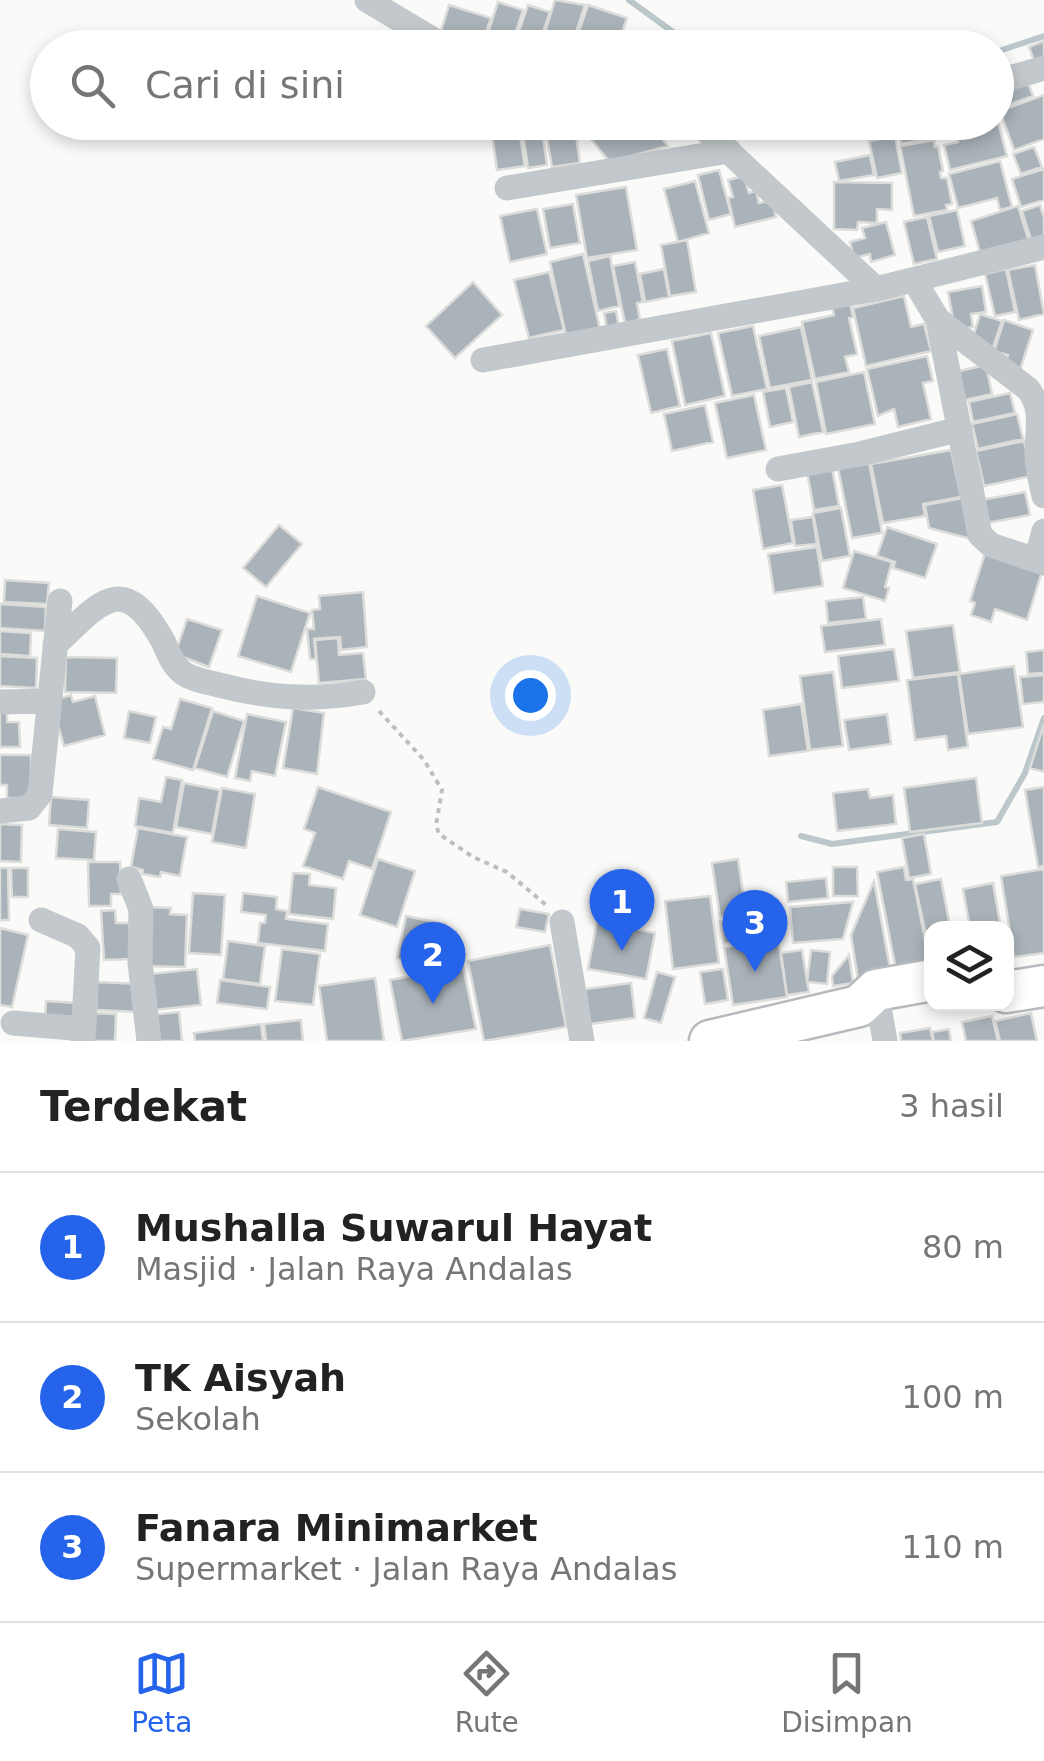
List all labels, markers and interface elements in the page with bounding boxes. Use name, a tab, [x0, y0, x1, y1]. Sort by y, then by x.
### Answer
search box	[30, 30, 1014, 140]
icon: search	[65, 58, 120, 113]
text: Cari di sini	[145, 63, 345, 107]
your location	[505, 670, 556, 721]
pin: 1	[590, 868, 654, 951]
pin: 3	[722, 890, 788, 972]
map controls	[924, 921, 1014, 1011]
button: layers	[924, 921, 1014, 1011]
pin: 2	[400, 922, 466, 1004]
text: Terdekat	[40, 1082, 247, 1131]
text: 3 hasil	[899, 1087, 1004, 1125]
text: Mushalla Suwarul Hayat	[135, 1206, 652, 1250]
text: 1	[61, 1228, 84, 1266]
text: 80 m	[922, 1228, 1004, 1266]
text: Masjid · Jalan Raya Andalas	[135, 1250, 573, 1288]
text: TK Aisyah	[135, 1356, 346, 1400]
text: 2	[61, 1378, 84, 1416]
text: 100 m	[902, 1378, 1004, 1416]
text: Sekolah	[135, 1400, 261, 1438]
text: Fanara Minimarket	[135, 1506, 538, 1550]
text: 3	[61, 1528, 84, 1566]
text: 110 m	[902, 1528, 1004, 1566]
text: Supermarket · Jalan Raya Andalas	[135, 1550, 677, 1588]
tab: Peta	[131, 1646, 192, 1739]
tab: Rute	[455, 1646, 519, 1739]
tab: Disimpan	[781, 1646, 913, 1739]

